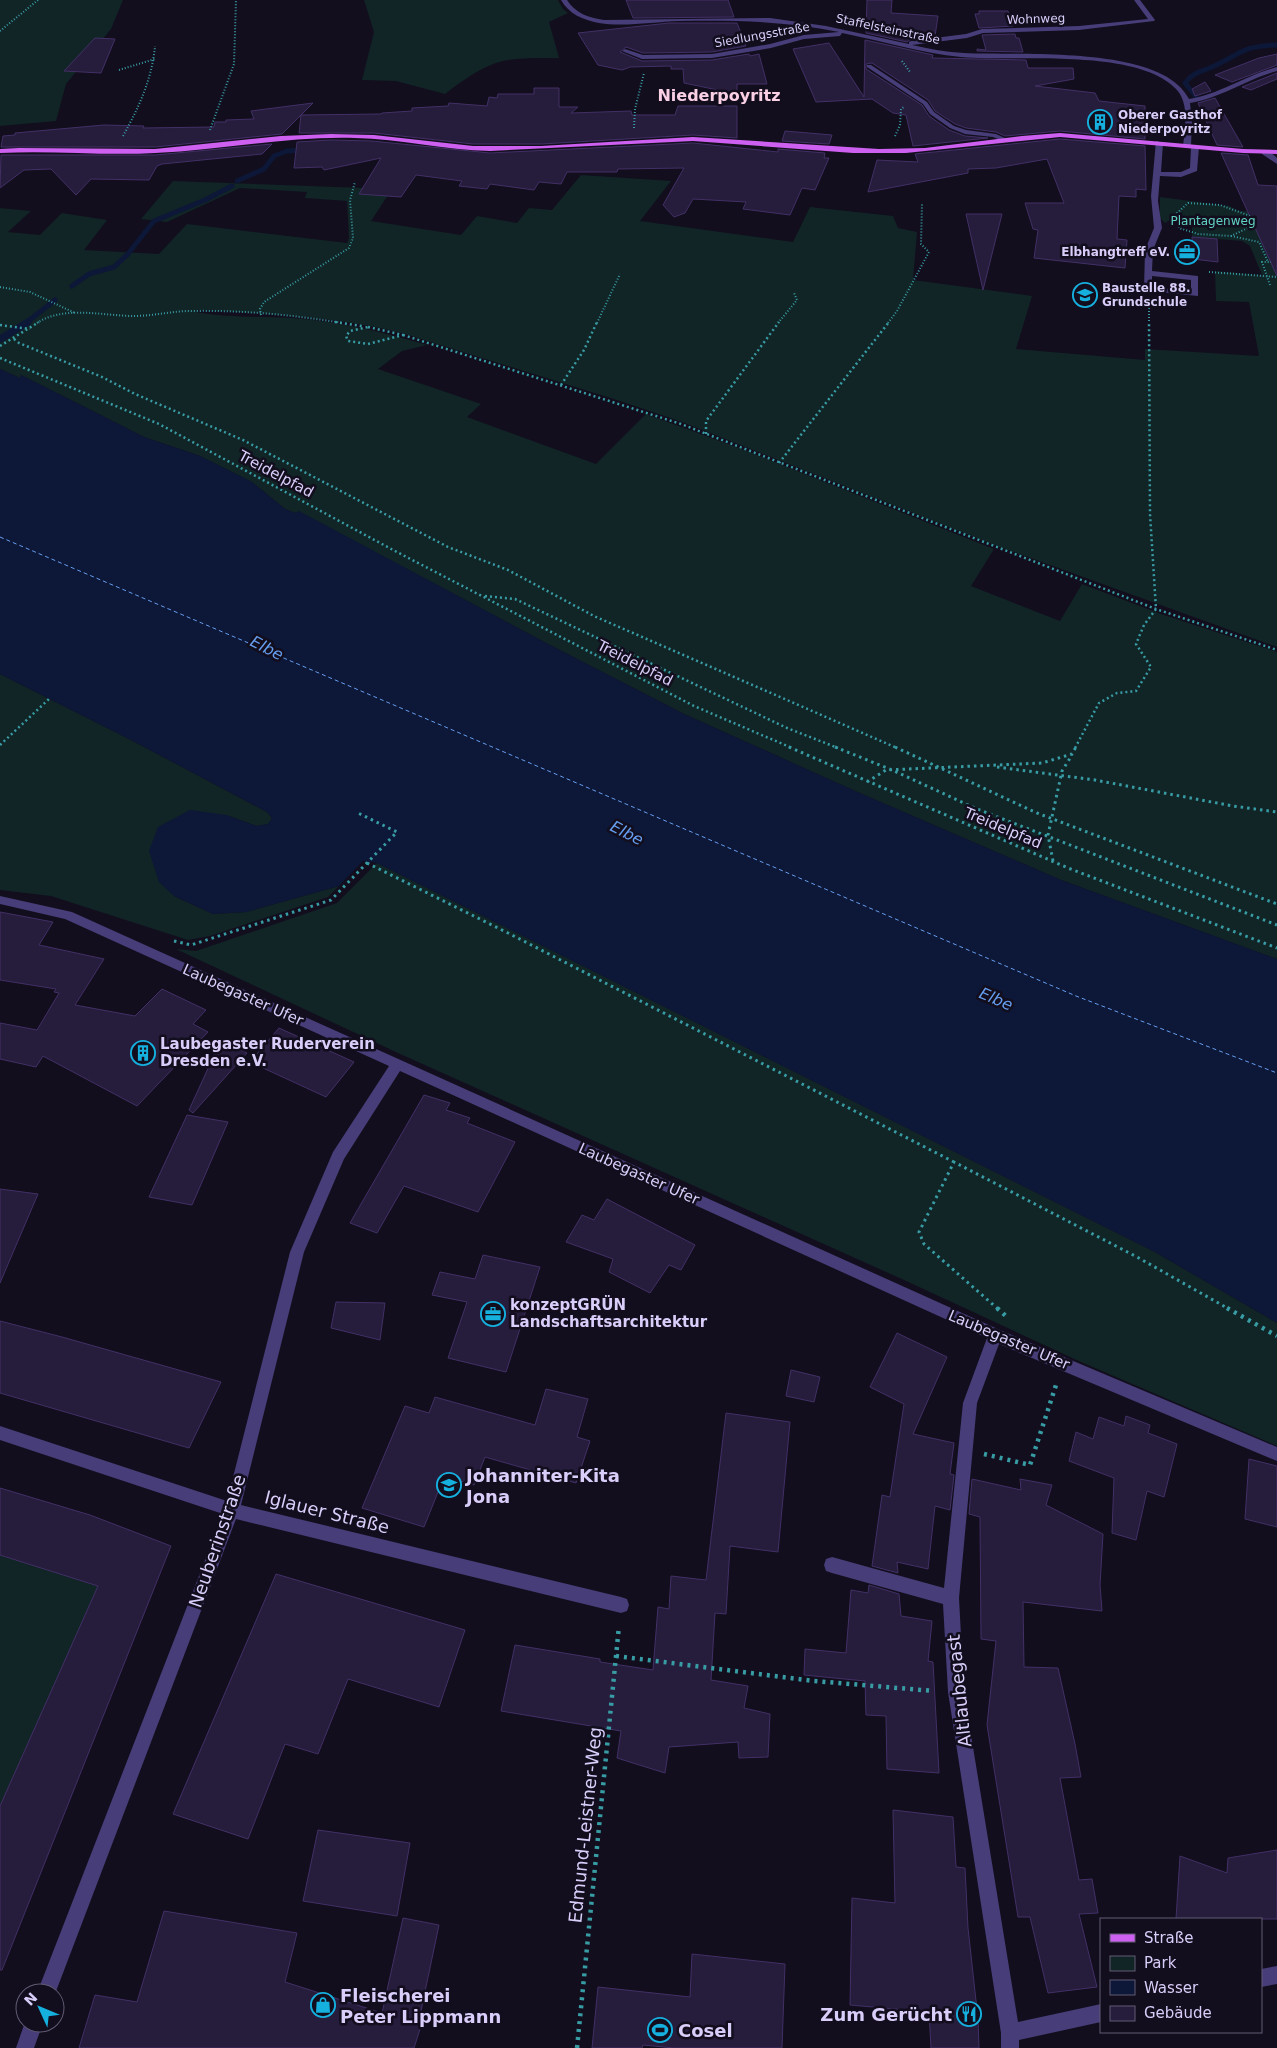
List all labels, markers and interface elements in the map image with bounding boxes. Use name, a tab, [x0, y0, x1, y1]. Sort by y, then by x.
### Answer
street label: Staffelsteinstraße	[835, 11, 941, 47]
street label: Wohnweg	[1007, 11, 1065, 27]
street label: Siedlungsstraße	[713, 20, 811, 50]
district label: Niederpoyritz	[657, 86, 781, 105]
place label: Oberer Gasthof Niederpoyritz	[1118, 108, 1223, 136]
building icon: Oberer Gasthof Niederpoyritz	[1087, 109, 1113, 135]
park label: Plantagenweg	[1170, 214, 1256, 228]
office icon: Elbhangtreff eV.	[1174, 239, 1200, 265]
place label: Elbhangtreff eV.	[1061, 245, 1170, 259]
place label: Baustelle 88. Grundschule	[1102, 281, 1191, 309]
school or university icon: Baustelle 88. Grundschule	[1072, 282, 1098, 308]
street label: Treidelpfad	[234, 446, 317, 501]
water label: Elbe	[247, 632, 287, 664]
street label: Treidelpfad	[593, 636, 676, 690]
street label: Treidelpfad	[961, 803, 1045, 852]
water label: Elbe	[607, 817, 647, 849]
street label: Laubegaster Ufer	[180, 960, 307, 1030]
water label: Elbe	[976, 984, 1016, 1015]
place label: Laubegaster Ruderverein Dresden e.V.	[160, 1035, 375, 1070]
building icon: Laubegaster Ruderverein Dresden e.V.	[130, 1040, 156, 1066]
street label: Laubegaster Ufer	[576, 1139, 703, 1209]
place label: konzeptGRÜN Landschaftsarchitektur	[510, 1295, 708, 1331]
office icon: konzeptGRÜN Landschaftsarchitektur	[480, 1301, 506, 1327]
street label: Laubegaster Ufer	[946, 1306, 1073, 1374]
place label: Johanniter-Kita Jona	[464, 1465, 620, 1507]
street label: Neuberinstraße	[184, 1472, 250, 1610]
school or university icon: Johanniter-Kita Jona	[436, 1472, 462, 1498]
street label: Iglauer Straße	[263, 1486, 391, 1538]
street label: Altlaubegast	[943, 1634, 975, 1748]
street label: Edmund-Leistner-Weg	[564, 1726, 606, 1924]
legend	[1100, 1918, 1262, 2033]
text: Straße	[1144, 1929, 1193, 1947]
text: Park	[1144, 1954, 1177, 1972]
text: Wasser	[1144, 1979, 1199, 1997]
north arrow	[15, 1983, 65, 2033]
place label: Fleischerei Peter Lippmann	[340, 1985, 501, 2027]
text: N	[21, 1989, 40, 2009]
shop icon: Fleischerei Peter Lippmann	[310, 1992, 336, 2018]
restaurant icon: Zum Gerücht	[956, 2001, 982, 2027]
place label: Zum Gerücht	[820, 2004, 952, 2025]
text: Gebäude	[1144, 2004, 1212, 2022]
sports icon: Cosel	[647, 2017, 673, 2043]
place label: Cosel	[678, 2020, 733, 2041]

